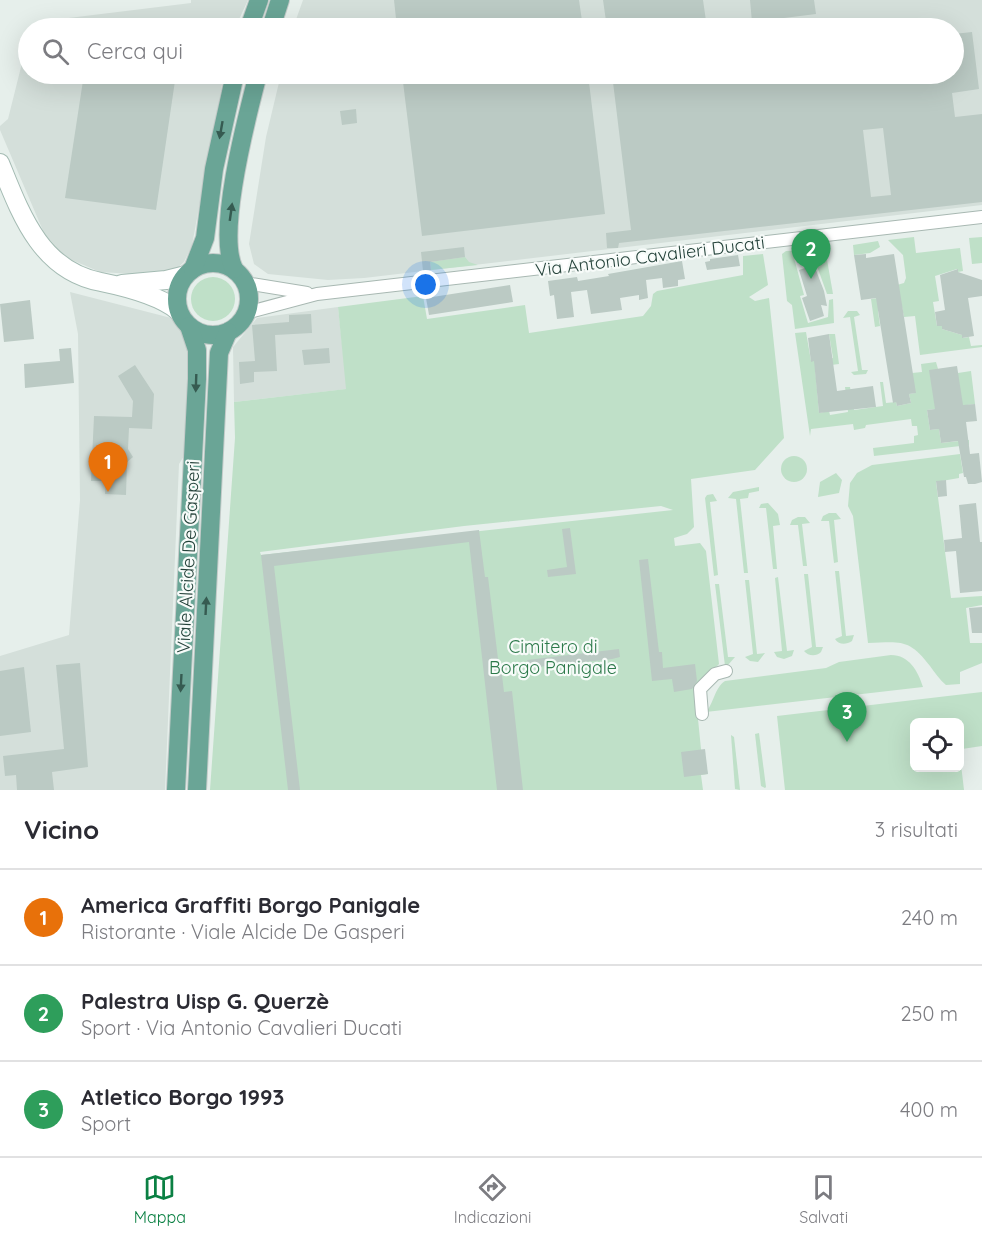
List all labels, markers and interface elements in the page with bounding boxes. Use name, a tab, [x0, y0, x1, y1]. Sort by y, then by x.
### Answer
search box	[18, 18, 964, 84]
icon: search	[39, 35, 72, 68]
text: Cerca qui	[87, 37, 183, 65]
one-way arrow	[217, 121, 226, 140]
one-way arrow	[226, 203, 235, 222]
pin: 2	[792, 230, 830, 279]
street label: Via Antonio Cavalieri Ducati	[534, 231, 766, 281]
your location	[411, 270, 440, 299]
one-way arrow	[192, 374, 201, 393]
pin: 1	[88, 442, 128, 492]
street label: Viale Alcide De Gasperi	[171, 460, 205, 654]
one-way arrow	[202, 596, 211, 615]
park label: Cimitero di Borgo Panigale	[489, 635, 617, 679]
one-way arrow	[177, 673, 186, 692]
pin: 3	[828, 692, 866, 742]
map controls	[910, 718, 964, 772]
button: locate	[910, 718, 964, 772]
text: Vicino	[24, 813, 99, 846]
text: 3 risultati	[875, 817, 958, 842]
text: America Graffiti Borgo Panigale	[81, 891, 420, 919]
text: 1	[40, 905, 47, 930]
text: 240 m	[901, 905, 958, 930]
text: Ristorante · Viale Alcide De Gasperi	[81, 919, 405, 944]
text: Palestra Uisp G. Querzè	[81, 987, 329, 1015]
text: 2	[38, 1001, 49, 1026]
text: 250 m	[900, 1001, 958, 1026]
text: Sport · Via Antonio Cavalieri Ducati	[81, 1015, 402, 1040]
text: Atletico Borgo 1993	[81, 1083, 284, 1111]
text: 3	[38, 1097, 49, 1122]
text: 400 m	[900, 1097, 958, 1122]
text: Sport	[81, 1111, 131, 1136]
tab: Mappa	[134, 1171, 186, 1227]
tab: Indicazioni	[454, 1171, 531, 1227]
tab: Salvati	[799, 1171, 848, 1227]

